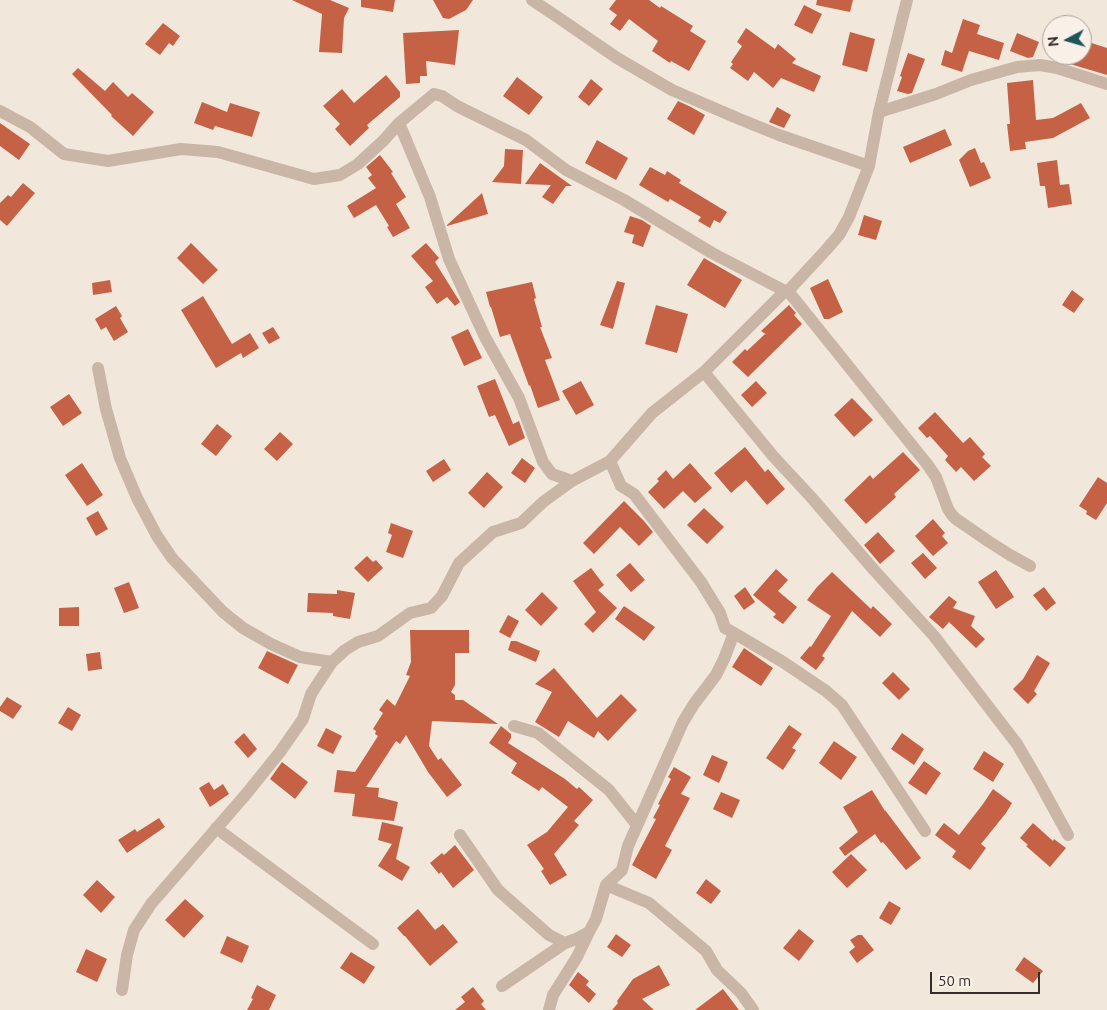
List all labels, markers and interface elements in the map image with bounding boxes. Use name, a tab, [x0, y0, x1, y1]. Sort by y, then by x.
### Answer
north arrow	[1042, 15, 1092, 65]
text: N	[1045, 35, 1062, 48]
scale bar	[932, 962, 1042, 994]
text: 50 m	[938, 972, 971, 989]

